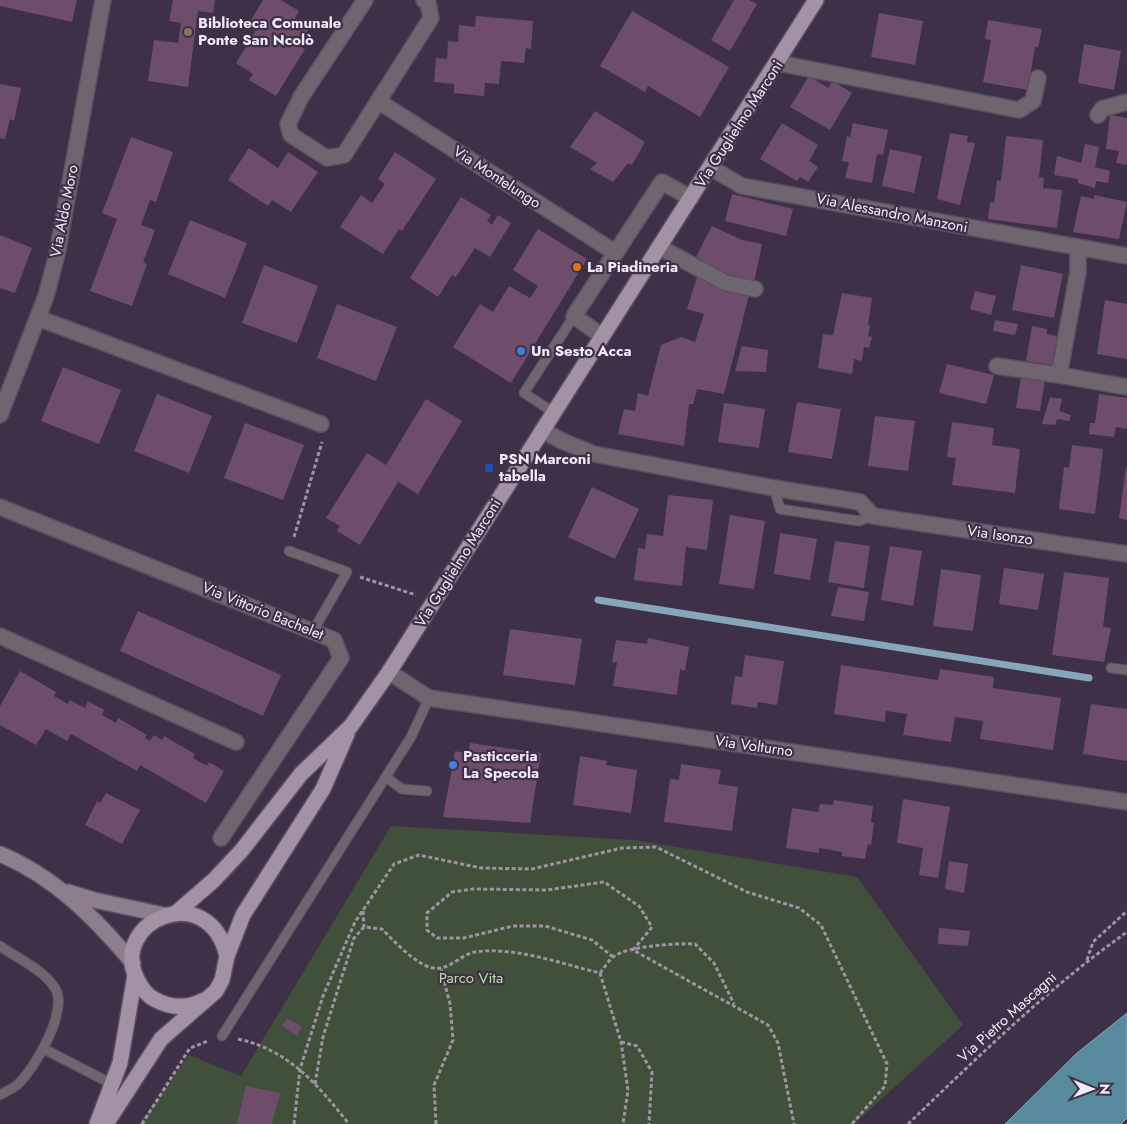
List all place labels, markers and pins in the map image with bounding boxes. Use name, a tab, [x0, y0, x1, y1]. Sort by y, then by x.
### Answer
place label: Biblioteca Comunale Ponte San Ncolò	[198, 12, 342, 51]
marker: Biblioteca Comunale Ponte San Ncolò	[182, 26, 194, 38]
place label: La Piadineria	[587, 256, 678, 278]
marker: La Piadineria	[571, 261, 583, 273]
place label: Un Sesto Acca	[531, 340, 632, 362]
marker: Un Sesto Acca	[515, 345, 527, 357]
place label: PSN Marconi tabella	[499, 448, 591, 487]
marker: PSN Marconi tabella	[483, 462, 495, 474]
place label: Pasticceria La Specola	[463, 745, 539, 784]
marker: Pasticceria La Specola	[447, 759, 459, 771]

